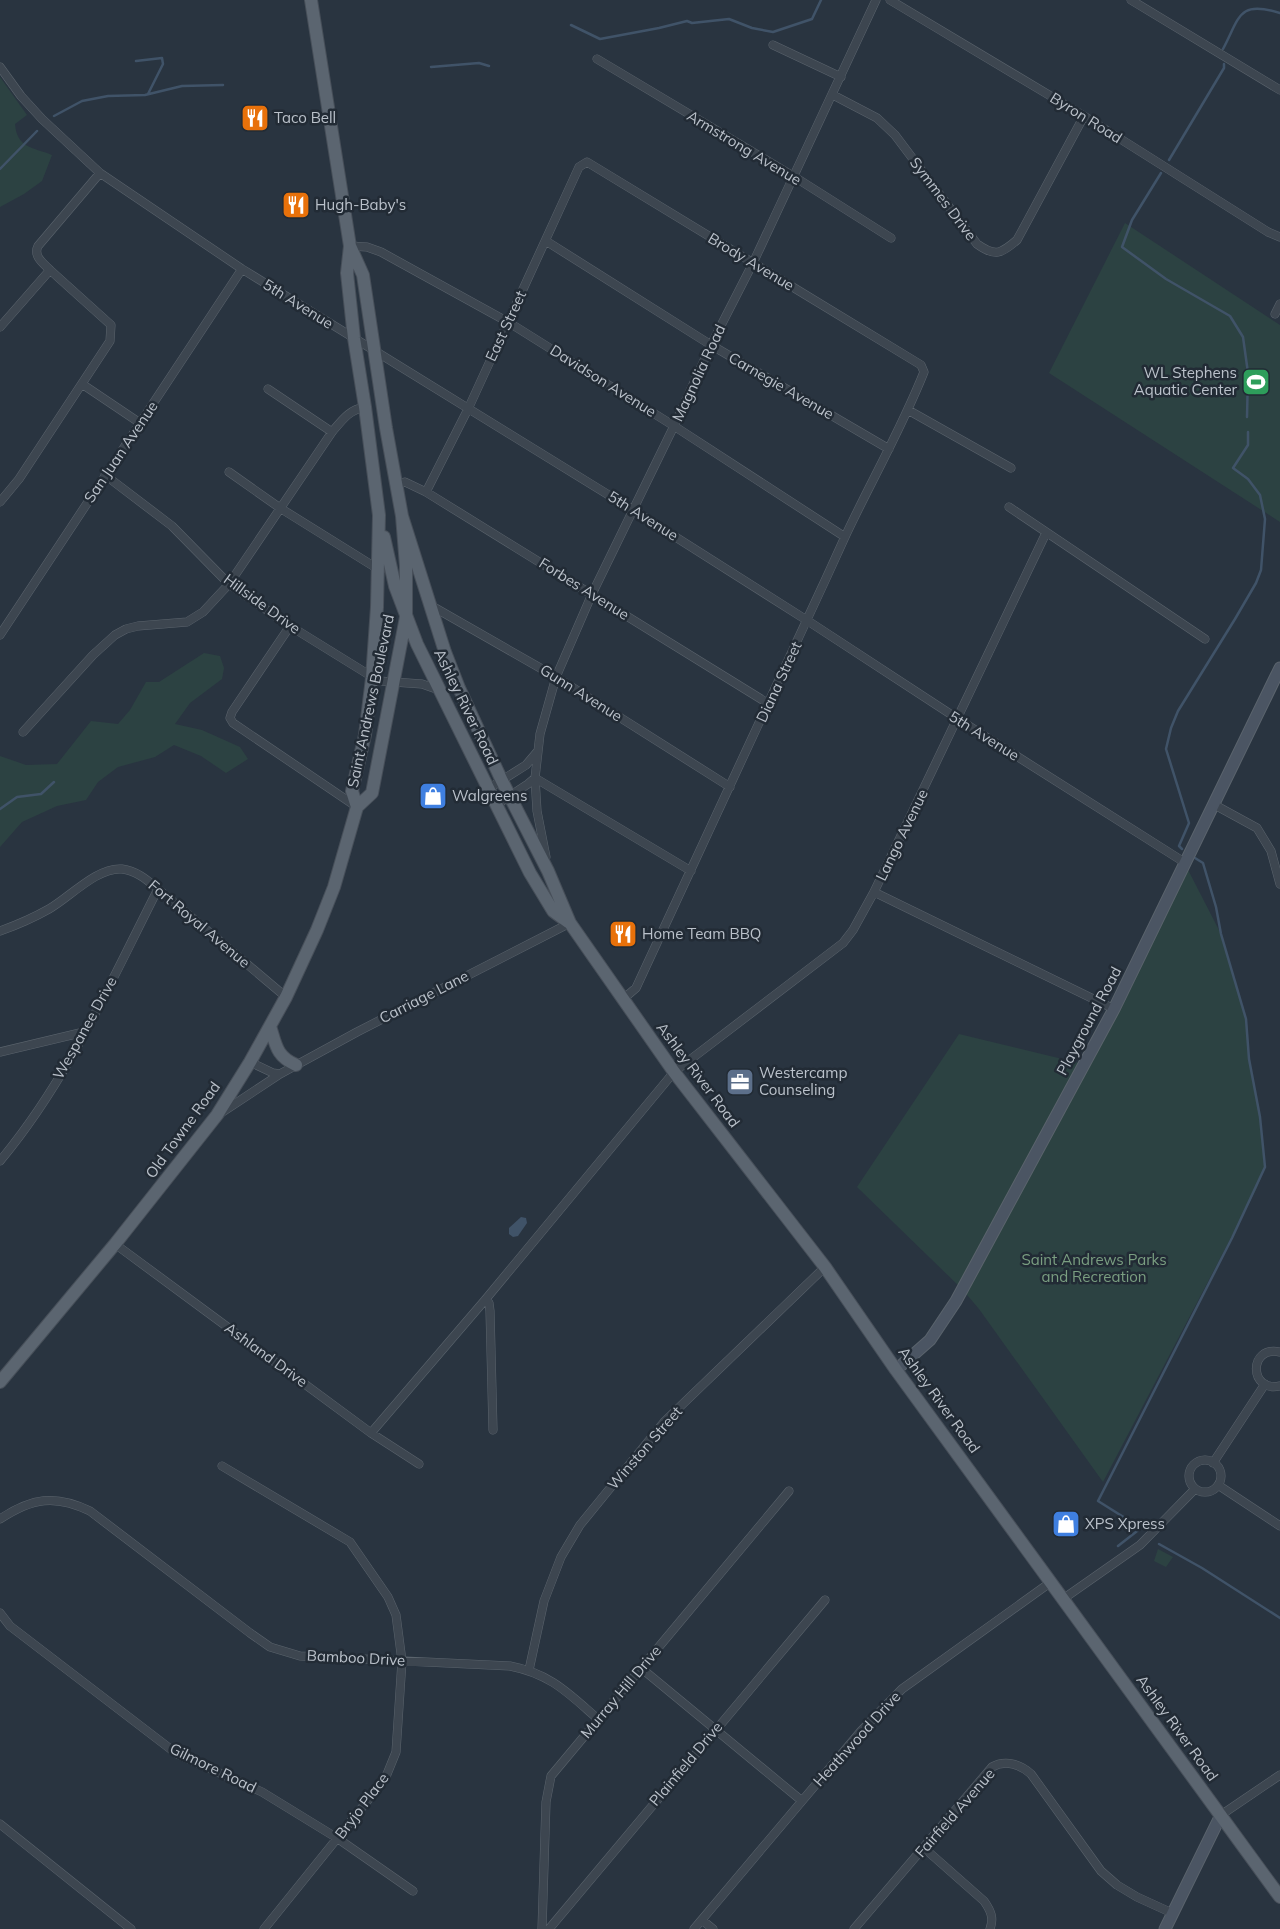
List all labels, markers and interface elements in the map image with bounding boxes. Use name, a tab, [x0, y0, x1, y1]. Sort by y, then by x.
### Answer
street label: Byron Road	[1047, 88, 1126, 147]
restaurant icon: Taco Bell	[240, 103, 270, 133]
street label: Armstrong Avenue	[684, 106, 805, 189]
place label: Taco Bell	[274, 108, 336, 127]
street label: Symmes Drive	[906, 153, 981, 244]
restaurant icon: Hugh-Baby's	[281, 190, 311, 220]
place label: Hugh-Baby's	[315, 195, 406, 214]
street label: Brody Avenue	[705, 228, 798, 295]
street label: 5th Avenue	[260, 275, 337, 333]
street label: East Street	[481, 287, 530, 364]
street label: Magnolia Road	[668, 321, 729, 424]
street label: Davidson Avenue	[547, 340, 660, 421]
street label: Carnegie Avenue	[725, 348, 837, 423]
place label: WL Stephens Aquatic Center	[1134, 363, 1238, 399]
sports icon: WL Stephens Aquatic Center	[1241, 367, 1271, 397]
street label: San Juan Avenue	[80, 397, 162, 506]
street label: 5th Avenue	[605, 487, 682, 545]
street label: Forbes Avenue	[536, 553, 633, 624]
street label: Hillside Drive	[220, 569, 304, 638]
street label: Saint Andrews Boulevard	[343, 613, 398, 789]
street label: Diana Street	[752, 638, 806, 725]
street label: Ashley River Road	[430, 646, 503, 768]
street label: Gunn Avenue	[537, 660, 626, 725]
street label: 5th Avenue	[946, 707, 1023, 765]
shop icon: Walgreens	[418, 781, 448, 811]
place label: Walgreens	[452, 786, 527, 805]
street label: Lango Avenue	[871, 786, 932, 884]
street label: Fort Royal Avenue	[145, 876, 254, 972]
restaurant icon: Home Team BBQ	[608, 919, 638, 949]
place label: Home Team BBQ	[642, 924, 761, 943]
street label: Playground Road	[1052, 963, 1125, 1078]
street label: Carriage Lane	[376, 966, 472, 1027]
street label: Wespanee Drive	[48, 973, 121, 1083]
street label: Ashley River Road	[653, 1018, 744, 1131]
place label: Westercamp Counseling	[759, 1063, 848, 1099]
office icon: Westercamp Counseling	[725, 1067, 755, 1097]
street label: Old Towne Road	[141, 1078, 224, 1182]
park label: Saint Andrews Parks and Recreation	[1021, 1250, 1167, 1286]
street label: Ashland Drive	[221, 1318, 311, 1391]
street label: Ashley River Road	[894, 1343, 984, 1457]
street label: Winston Street	[603, 1402, 686, 1493]
shop icon: XPS Xpress	[1051, 1509, 1081, 1539]
place label: XPS Xpress	[1085, 1514, 1165, 1533]
street label: Murray Hill Drive	[576, 1641, 665, 1742]
street label: Bamboo Drive	[306, 1645, 406, 1670]
street label: Ashley River Road	[1132, 1671, 1222, 1785]
street label: Heathwood Drive	[809, 1687, 904, 1790]
street label: Plainfield Drive	[645, 1718, 726, 1810]
street label: Gilmore Road	[167, 1738, 260, 1797]
street label: Fairfield Avenue	[911, 1764, 999, 1861]
street label: Bryjo Place	[331, 1769, 393, 1843]

